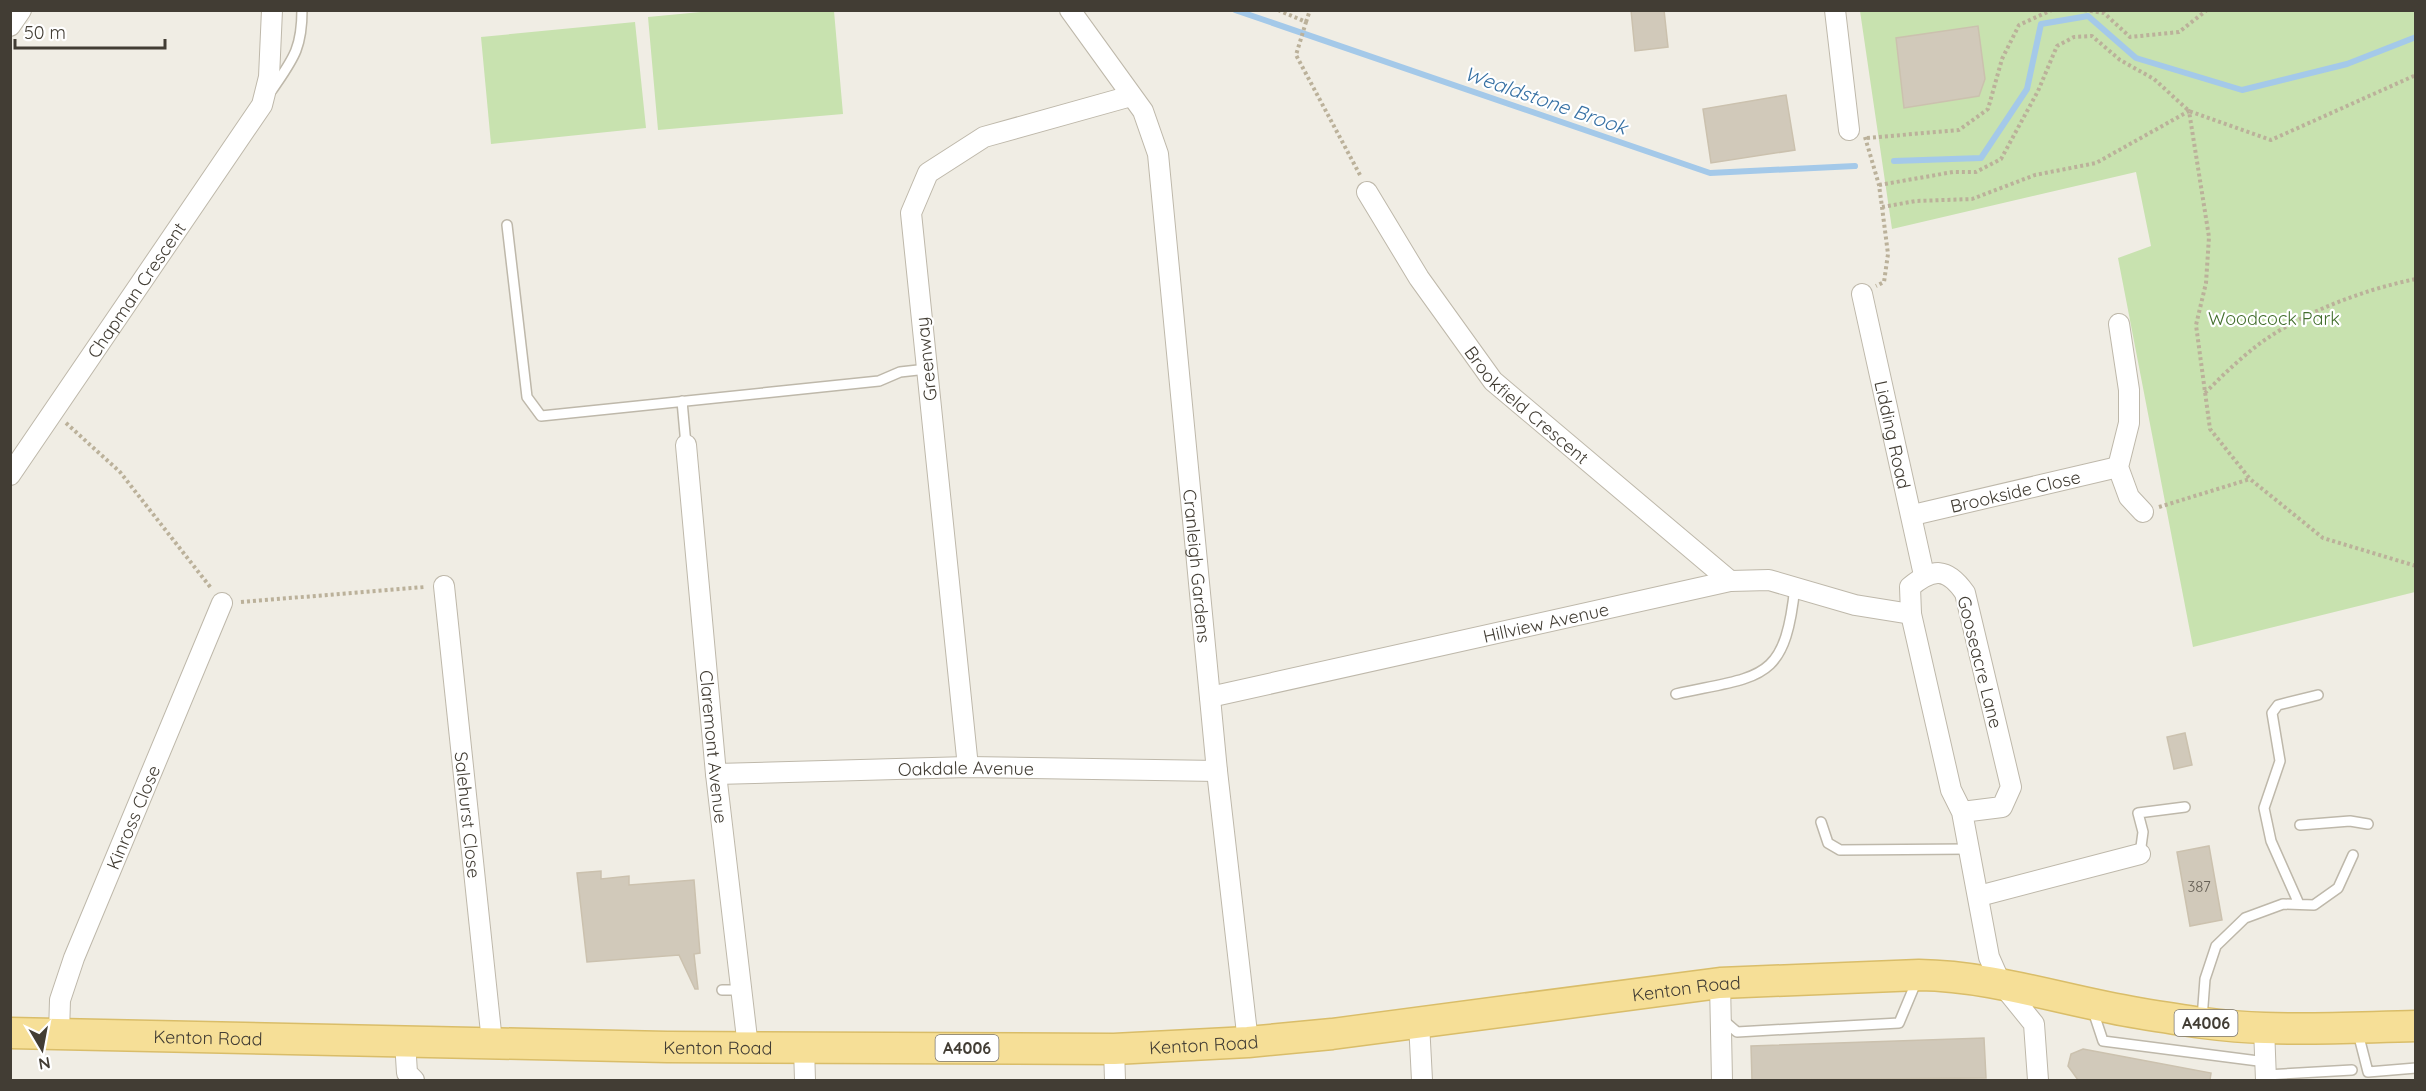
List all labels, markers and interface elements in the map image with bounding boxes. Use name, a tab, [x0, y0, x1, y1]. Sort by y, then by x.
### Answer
scale bar	[15, 12, 165, 50]
text: 50 m	[24, 21, 66, 44]
water label: Wealdstone Brook	[1461, 60, 1633, 140]
street label: Chapman Crescent	[82, 217, 190, 362]
park label: Woodcock Park	[2208, 307, 2340, 330]
street label: Greenway	[910, 316, 942, 402]
street label: Brookfield Crescent	[1460, 341, 1594, 469]
street label: Lidding Road	[1870, 378, 1916, 491]
street label: Brookside Close	[1948, 465, 2083, 517]
street label: Cranleigh Gardens	[1179, 488, 1216, 644]
street label: Gooseacre Lane	[1952, 593, 2008, 731]
street label: Hillview Avenue	[1481, 597, 1611, 647]
street label: Claremont Avenue	[695, 669, 733, 825]
street label: Salehurst Close	[450, 750, 486, 879]
street label: Oakdale Avenue	[897, 755, 1034, 780]
street label: Kinross Close	[101, 761, 165, 873]
house number: 387	[2187, 877, 2211, 896]
street label: Kenton Road	[1631, 971, 1741, 1006]
road number: A4006	[2174, 1010, 2238, 1036]
north arrow	[12, 1019, 72, 1079]
street label: Kenton Road	[153, 1025, 263, 1050]
street label: Kenton Road	[1149, 1030, 1259, 1059]
street label: Kenton Road	[663, 1035, 773, 1059]
road number: A4006	[936, 1035, 998, 1061]
text: N	[37, 1053, 52, 1075]

